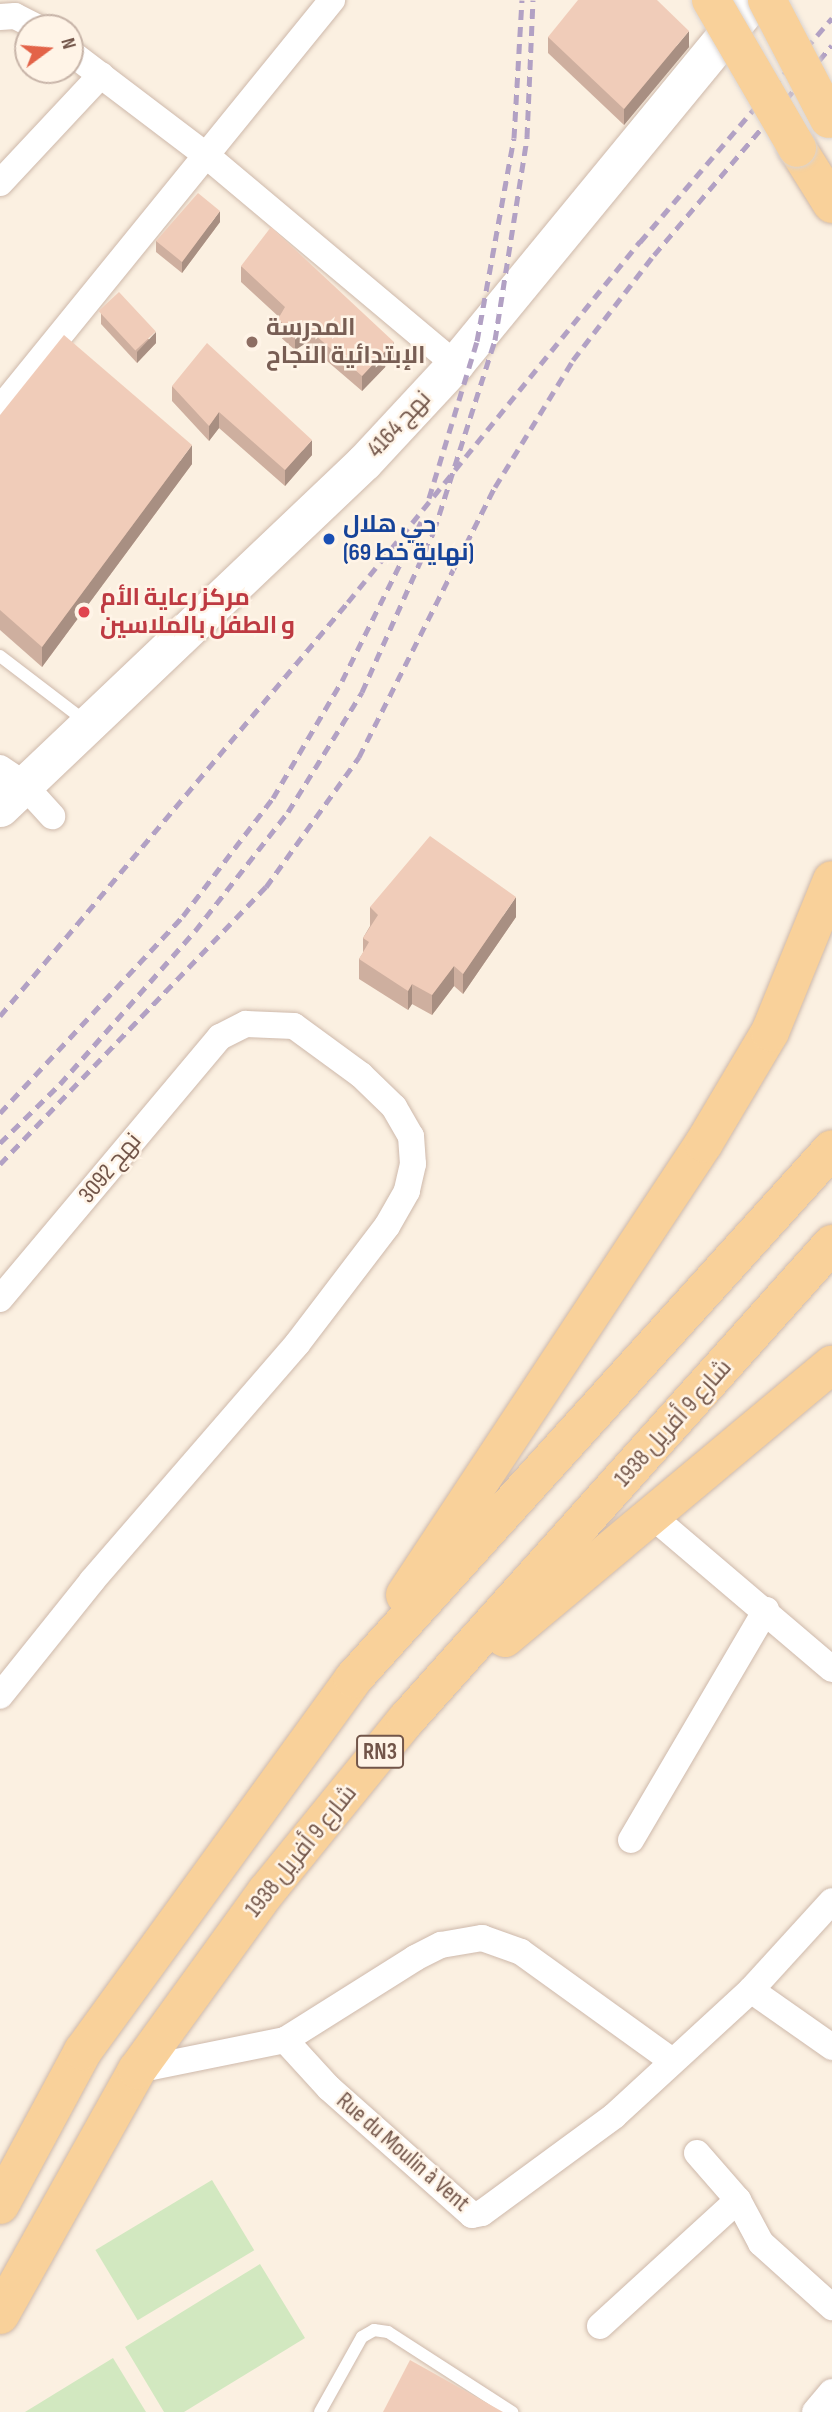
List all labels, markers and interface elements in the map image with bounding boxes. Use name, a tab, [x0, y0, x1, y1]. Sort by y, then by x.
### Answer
north arrow	[14, 14, 84, 84]
text: N	[55, 36, 80, 52]
place label: المدرسة الإبتدائية النجاح	[266, 314, 426, 370]
marker: المدرسة الإبتدائية النجاح	[244, 334, 260, 350]
street label: نهج 4164	[361, 385, 437, 463]
place label: حي هلال (نهاية خط 69)	[343, 511, 474, 567]
marker: حي هلال (نهاية خط 69)	[321, 531, 337, 547]
place label: مركز رعاية الأم و الطفل بالملاسين	[100, 584, 295, 640]
marker: مركز رعاية الأم و الطفل بالملاسين	[74, 602, 94, 622]
street label: نهج 3092	[72, 1127, 148, 1209]
street label: شارع 9 أفريل 1938	[608, 1353, 738, 1493]
road number: RN3	[356, 1732, 404, 1772]
street label: شارع 9 أفريل 1938	[239, 1779, 363, 1923]
street label: Rue du Moulin à Vent	[331, 2086, 475, 2218]

